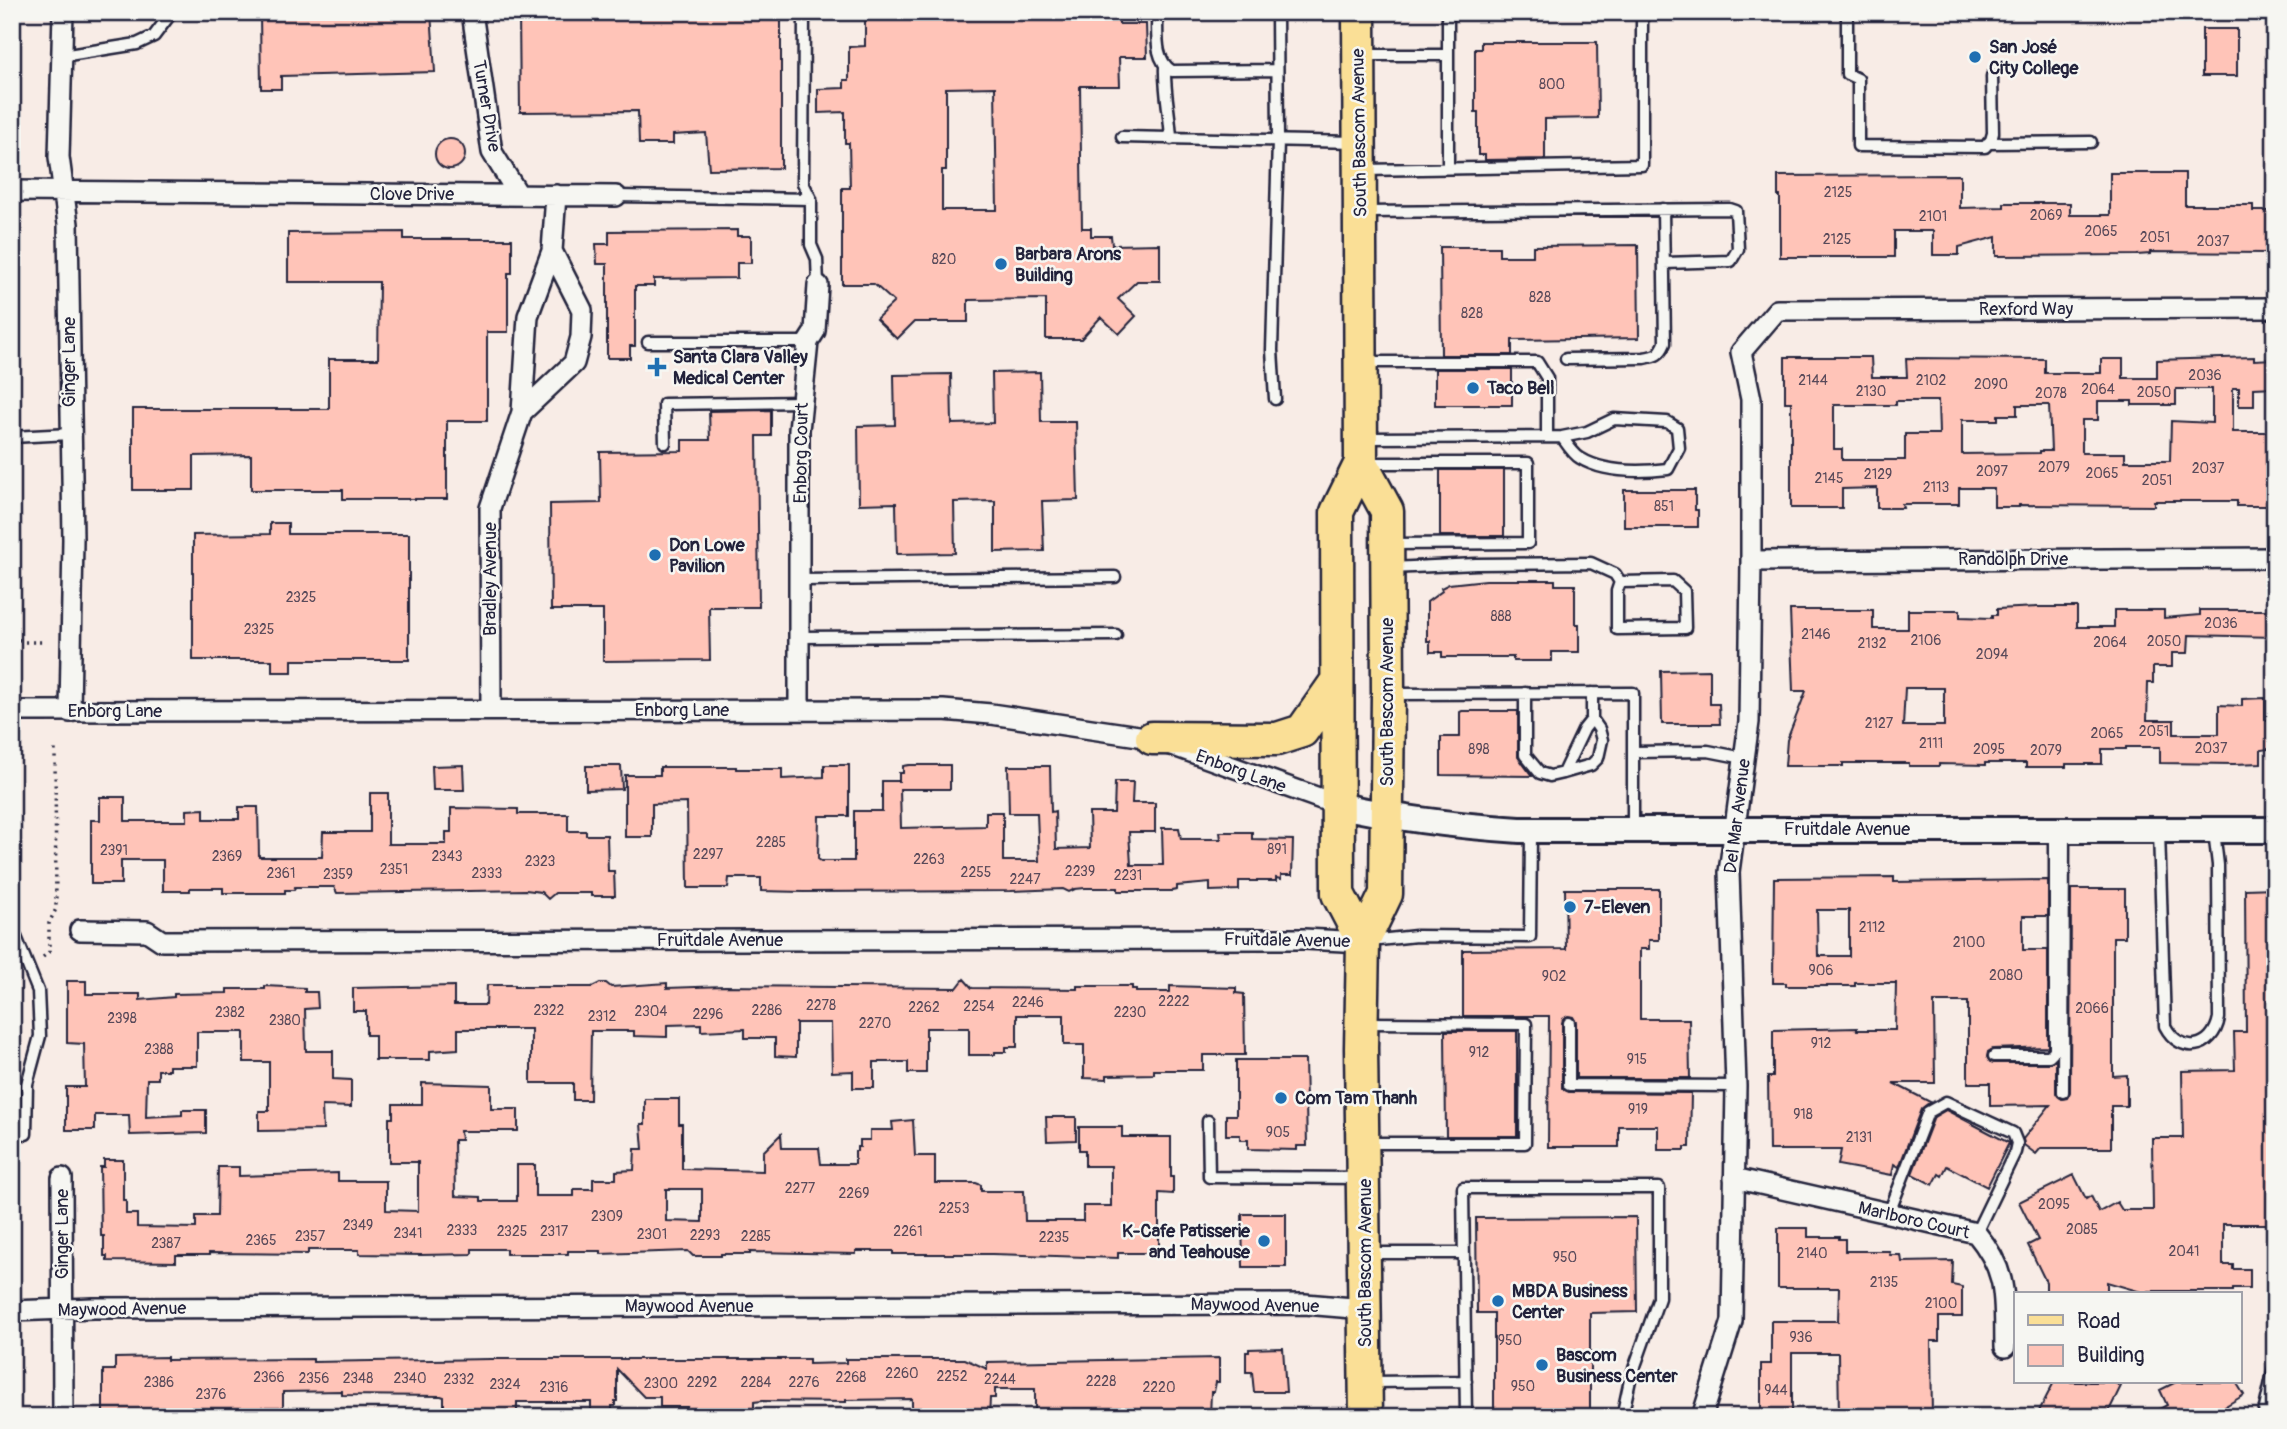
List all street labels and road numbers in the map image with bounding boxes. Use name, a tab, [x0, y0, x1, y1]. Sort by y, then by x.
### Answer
street label: South Bascom Avenue	[1347, 48, 1372, 218]
street label: Turner Drive	[467, 58, 506, 154]
street label: Clove Drive	[370, 183, 454, 206]
street label: Rexford Way	[1979, 298, 2074, 321]
street label: Ginger Lane	[58, 317, 81, 407]
street label: Enborg Court	[789, 402, 814, 504]
street label: Bradley Avenue	[479, 522, 502, 636]
street label: Randolph Drive	[1958, 548, 2068, 571]
street label: South Bascom Avenue	[1376, 617, 1399, 786]
street label: Enborg Lane	[635, 699, 729, 722]
street label: Enborg Lane	[68, 700, 162, 723]
street label: Enborg Lane	[1193, 745, 1289, 798]
street label: Del Mar Avenue	[1719, 757, 1756, 875]
street label: Fruitdale Avenue	[1784, 818, 1910, 841]
street label: Fruitdale Avenue	[1224, 928, 1350, 953]
street label: Fruitdale Avenue	[657, 929, 783, 952]
street label: South Bascom Avenue	[1354, 1178, 1377, 1347]
street label: Ginger Lane	[51, 1189, 74, 1279]
street label: Marlboro Court	[1856, 1196, 1973, 1245]
street label: Maywood Avenue	[1191, 1293, 1320, 1318]
street label: Maywood Avenue	[625, 1295, 753, 1318]
street label: Maywood Avenue	[58, 1297, 187, 1322]

